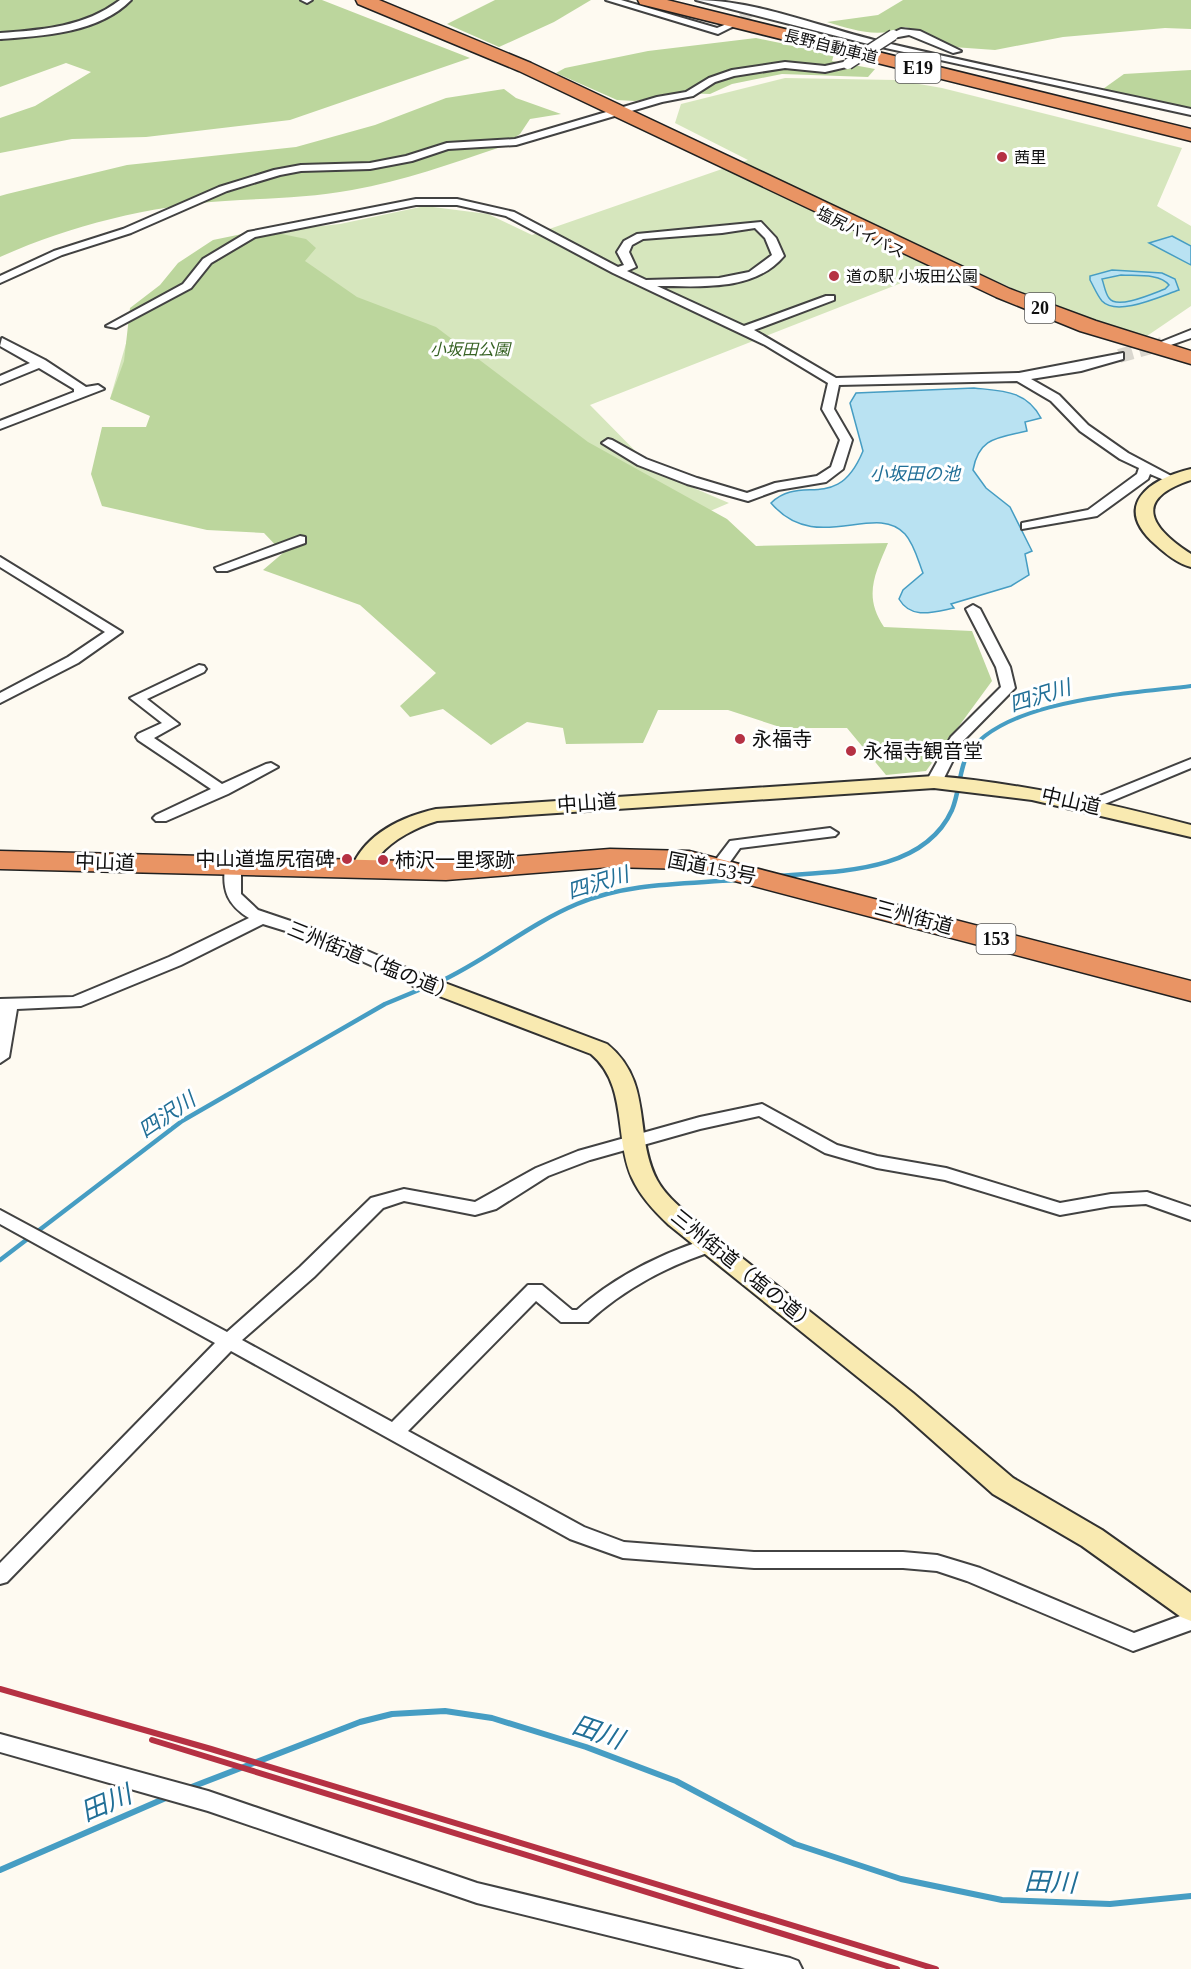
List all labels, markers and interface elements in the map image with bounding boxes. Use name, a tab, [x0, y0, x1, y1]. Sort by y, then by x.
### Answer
street label: 長野自動車道	[782, 27, 880, 66]
road number: E19	[896, 53, 940, 83]
place label: 茜里	[1014, 149, 1046, 166]
marker: 茜里	[995, 150, 1009, 164]
street label: 塩尻バイパス	[814, 204, 908, 261]
place label: 道の駅 小坂田公園	[846, 268, 978, 285]
marker: 道の駅 小坂田公園	[827, 269, 841, 283]
road number: 20	[1025, 293, 1055, 323]
park label: 小坂田公園	[430, 341, 512, 358]
water label: 小坂田の池	[870, 464, 962, 484]
water label: 四沢川	[1006, 675, 1076, 717]
place label: 永福寺	[752, 728, 812, 750]
marker: 永福寺	[733, 732, 747, 746]
place label: 永福寺観音堂	[863, 740, 983, 762]
marker: 永福寺観音堂	[844, 744, 858, 758]
street label: 中山道	[1039, 784, 1103, 818]
street label: 中山道	[556, 790, 618, 816]
place label: 中山道塩尻宿碑	[195, 848, 335, 870]
place label: 柿沢一里塚跡	[395, 849, 515, 871]
street label: 国道153号	[666, 849, 758, 887]
street label: 中山道	[75, 850, 135, 874]
marker: 中山道塩尻宿碑	[340, 852, 354, 866]
marker: 柿沢一里塚跡	[376, 853, 390, 867]
water label: 四沢川	[564, 862, 634, 904]
street label: 三州街道	[873, 896, 955, 938]
street label: 三州街道（塩の道）	[284, 917, 460, 1005]
road number: 153	[976, 924, 1016, 954]
water label: 四沢川	[134, 1086, 201, 1143]
street label: 三州街道（塩の道）	[667, 1205, 821, 1335]
water label: 田川	[569, 1710, 630, 1756]
water label: 田川	[77, 1779, 139, 1827]
water label: 田川	[1023, 1867, 1079, 1898]

